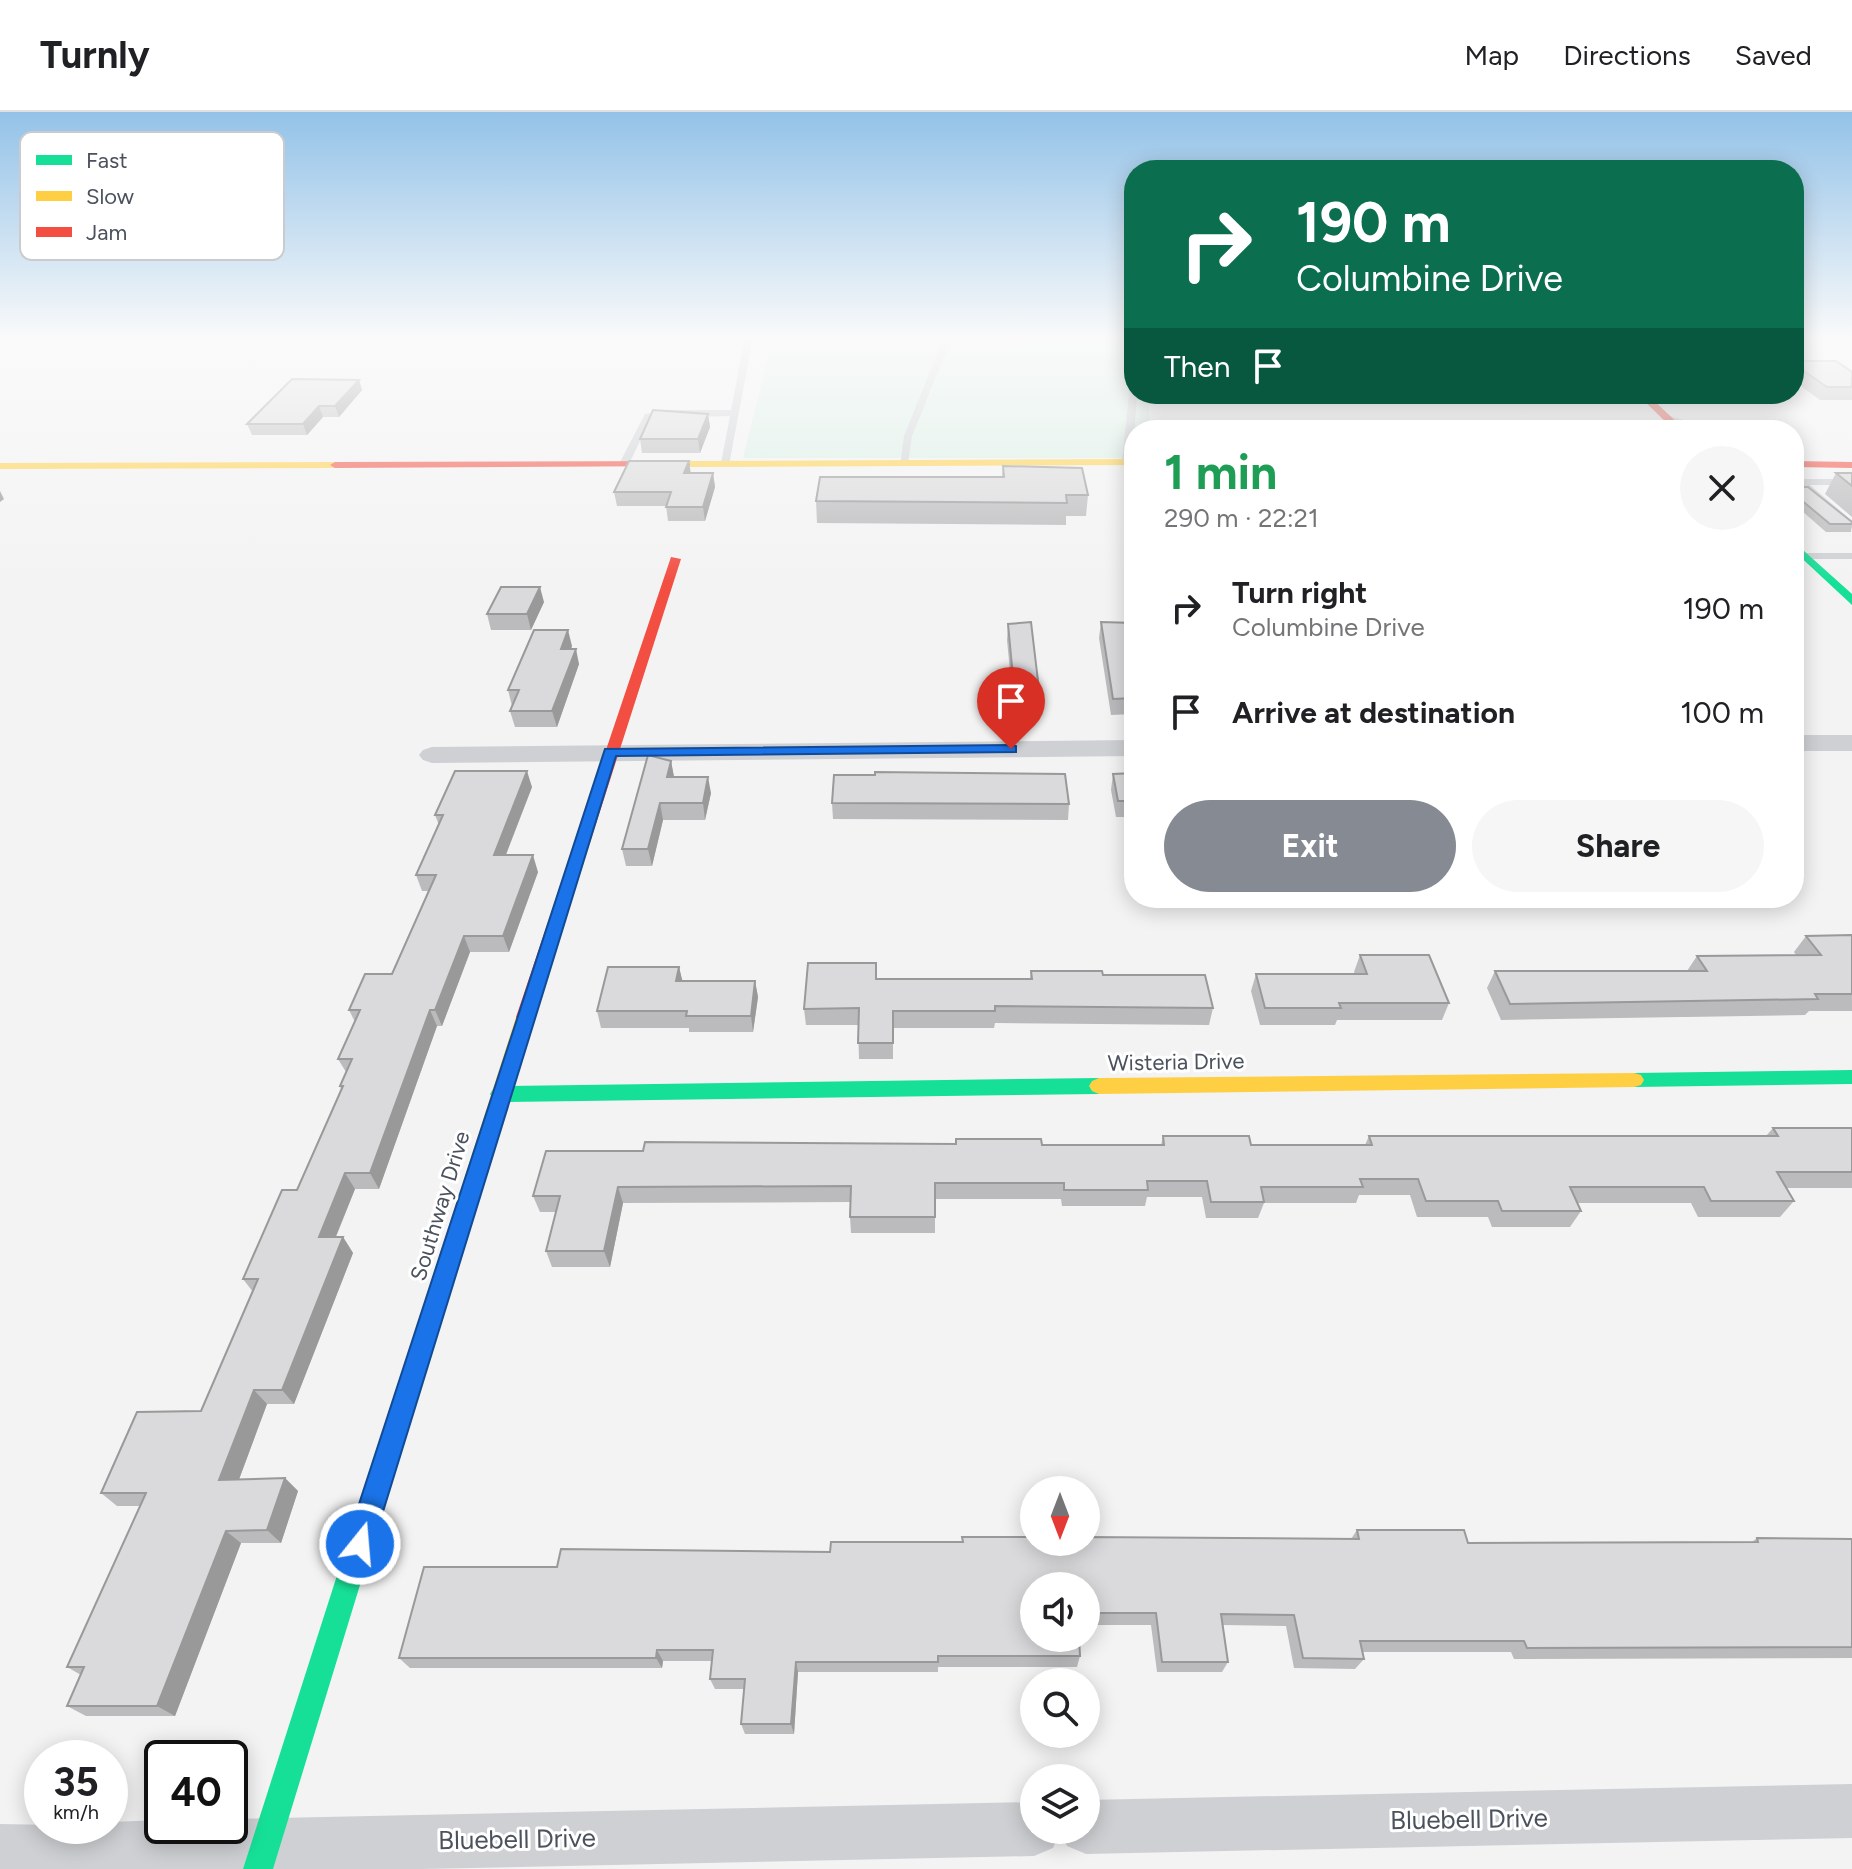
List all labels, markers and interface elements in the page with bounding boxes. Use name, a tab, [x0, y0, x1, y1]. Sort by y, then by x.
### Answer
text: Turnly	[40, 32, 150, 78]
text: Map	[1465, 38, 1519, 72]
text: Directions	[1563, 38, 1691, 72]
text: Saved	[1735, 38, 1812, 72]
legend	[20, 132, 284, 260]
text: Fast	[86, 147, 128, 174]
text: Slow	[86, 183, 135, 210]
text: 190 m	[1296, 189, 1451, 256]
icon: right	[1164, 192, 1268, 296]
text: Jam	[86, 219, 127, 246]
text: Columbine Drive	[1296, 257, 1563, 300]
icon: arrive	[1246, 344, 1290, 388]
text: Then	[1164, 348, 1230, 385]
text: 1 min	[1164, 443, 1277, 501]
button: close	[1680, 446, 1764, 530]
text: 290 m · 22:21	[1164, 502, 1319, 534]
text: Turn right	[1232, 574, 1367, 611]
icon: right	[1164, 586, 1208, 630]
text: 190 m	[1682, 590, 1764, 627]
text: Columbine Drive	[1232, 611, 1425, 643]
pin	[977, 667, 1045, 749]
icon: arrive	[989, 679, 1033, 723]
icon: arrive	[1164, 690, 1208, 734]
text: Arrive at destination	[1232, 694, 1515, 731]
text: 100 m	[1680, 694, 1764, 731]
button: Exit	[1164, 800, 1456, 892]
button: Share	[1472, 800, 1764, 892]
street label: Wisteria Drive	[1107, 1047, 1245, 1077]
street label: Southway Drive	[404, 1128, 476, 1284]
north arrow	[1020, 1476, 1100, 1556]
map controls	[1020, 1476, 1100, 1844]
position arrow	[318, 1502, 402, 1586]
button: sound	[1020, 1572, 1100, 1652]
button: search	[1020, 1668, 1100, 1748]
speed limit sign: 40	[144, 1740, 248, 1844]
text: 35	[53, 1758, 99, 1806]
button: layers	[1020, 1764, 1100, 1844]
text: km/h	[53, 1800, 99, 1824]
street label: Bluebell Drive	[1390, 1802, 1548, 1836]
street label: Bluebell Drive	[438, 1822, 596, 1856]

